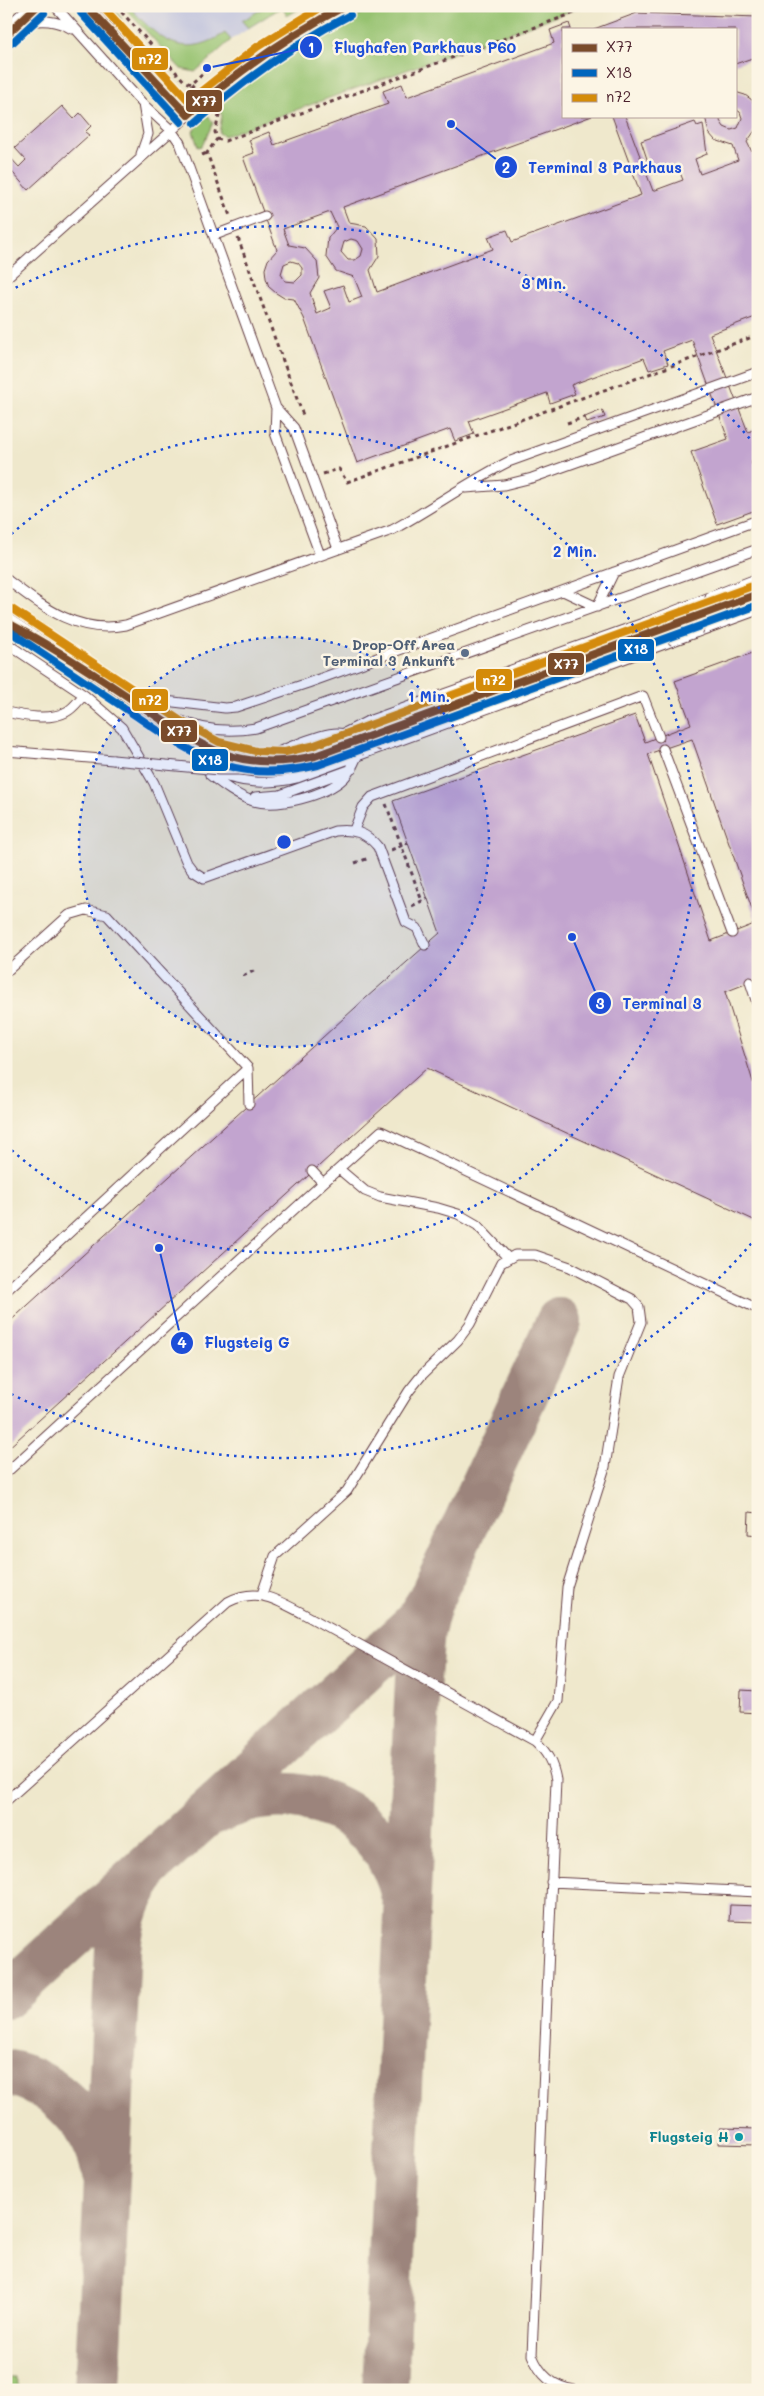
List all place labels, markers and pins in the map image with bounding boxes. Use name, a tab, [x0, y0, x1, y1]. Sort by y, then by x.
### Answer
callout: Flughafen Parkhaus P60	[299, 32, 526, 62]
callout: Terminal 3 Parkhaus	[494, 152, 692, 182]
place label: Drop-Off Area Terminal 3 Ankunft	[323, 635, 455, 670]
marker: Drop-Off Area Terminal 3 Ankunft	[459, 647, 471, 659]
centre of rings	[275, 833, 293, 851]
callout: Terminal 3	[587, 988, 711, 1018]
callout: Flugsteig G	[170, 1328, 300, 1358]
place label: Flugsteig H	[649, 2127, 729, 2146]
marker: Flugsteig H	[733, 2131, 745, 2143]

